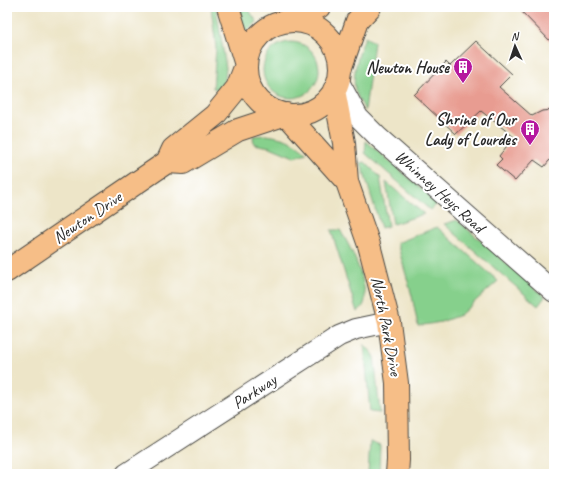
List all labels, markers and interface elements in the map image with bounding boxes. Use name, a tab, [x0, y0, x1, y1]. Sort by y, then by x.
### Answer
north arrow	[495, 26, 535, 66]
text: N	[511, 29, 520, 43]
building icon: Newton House	[452, 56, 474, 84]
place label: Newton House	[366, 57, 450, 78]
place label: Shrine of Our Lady of Lourdes	[425, 109, 518, 150]
building icon: Shrine of Our Lady of Lourdes	[519, 118, 541, 146]
street label: Whinney Heys Road	[391, 146, 491, 239]
street label: Newton Drive	[49, 186, 127, 248]
street label: North Park Drive	[367, 275, 407, 379]
street label: Parkway	[228, 369, 281, 413]

